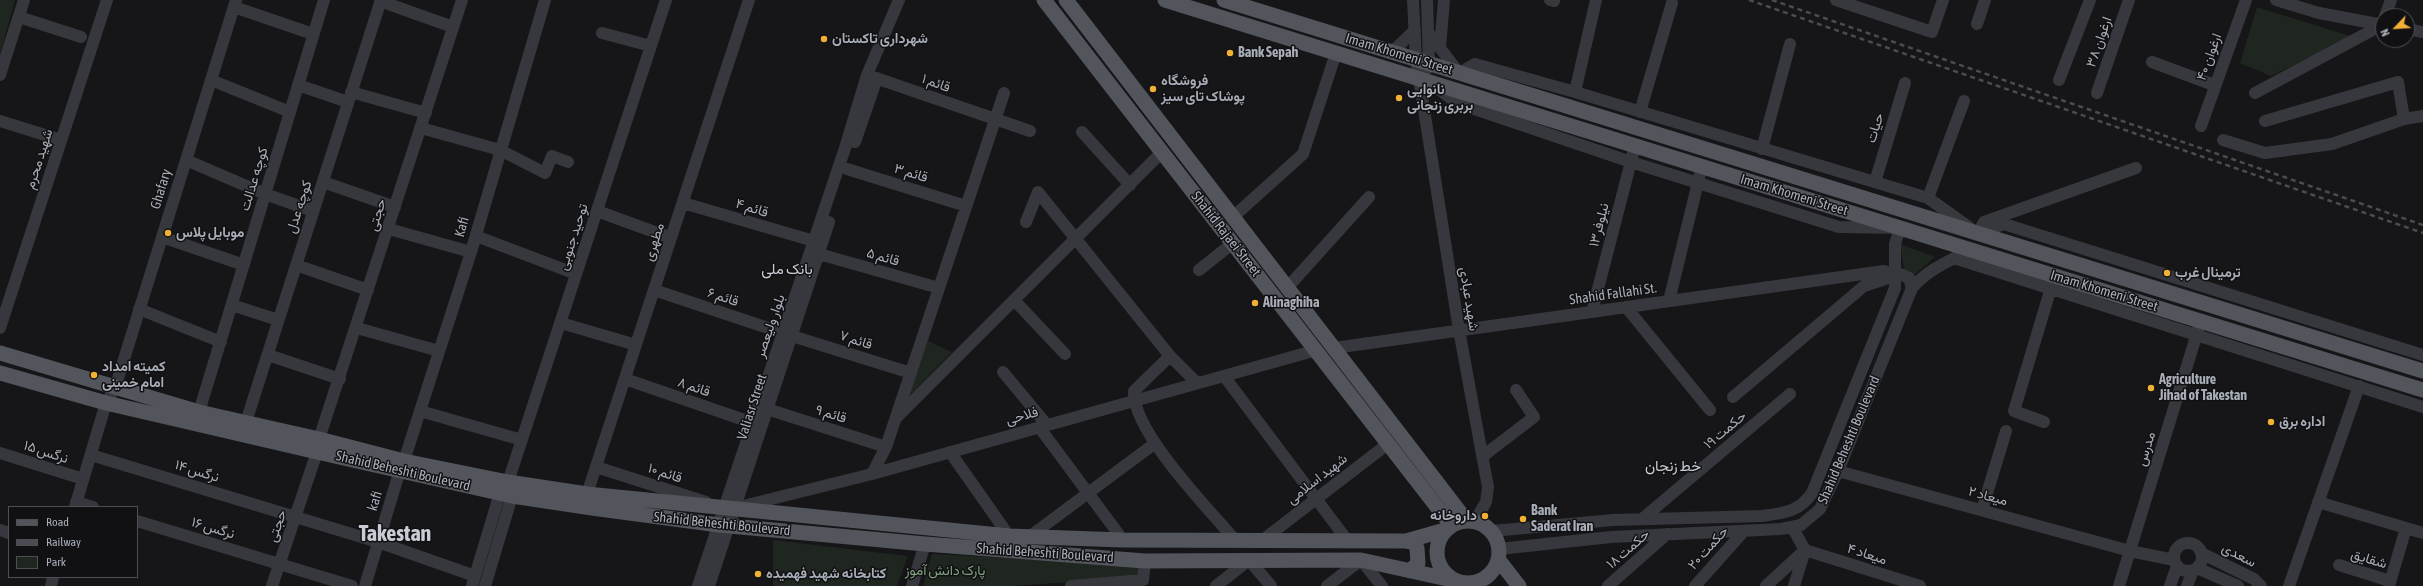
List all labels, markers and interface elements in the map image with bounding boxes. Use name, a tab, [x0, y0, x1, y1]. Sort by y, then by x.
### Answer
north arrow	[2375, 8, 2415, 48]
street label: ارغوان ۳۸	[2082, 14, 2116, 70]
text: N	[2378, 27, 2392, 38]
street label: Imam Khomeni Street	[1343, 30, 1455, 78]
place label: شهرداری تاکستان	[832, 31, 928, 47]
street label: ارغوان ۴۰	[2193, 31, 2225, 83]
marker: شهرداری تاکستان	[819, 34, 829, 44]
place label: Bank Sepah	[1238, 45, 1298, 61]
marker: Bank Sepah	[1225, 48, 1235, 58]
street label: قائم ۱	[919, 70, 953, 96]
place label: فروشگاه پوشاک تای سیز	[1161, 73, 1245, 106]
place label: نانوایی بربری زنجانی	[1407, 82, 1473, 114]
marker: فروشگاه پوشاک تای سیز	[1148, 84, 1158, 94]
marker: نانوایی بربری زنجانی	[1394, 93, 1404, 103]
street label: حیات	[1863, 111, 1887, 145]
street label: شهید محرم	[21, 127, 57, 191]
street label: کوچه عدالت	[236, 145, 272, 213]
street label: قائم ۳	[892, 160, 930, 186]
street label: Ghafary	[147, 167, 175, 211]
street label: Imam Khomeni Street	[1738, 171, 1850, 219]
street label: کوچه عدل	[283, 178, 315, 236]
street label: Shahid Rajaei Street	[1188, 188, 1264, 280]
street label: قائم ۴	[734, 195, 770, 221]
street label: حجتی	[364, 197, 390, 233]
street label: نیلوفر۱۳	[1585, 201, 1613, 249]
street label: توحید جنوبی	[554, 202, 592, 272]
street label: Kafi	[451, 215, 473, 239]
street label: مطهری	[640, 221, 668, 263]
place label: موبایل پلاس	[176, 225, 244, 241]
marker: موبایل پلاس	[163, 228, 173, 238]
street label: قائم ۵	[865, 244, 901, 270]
district label: بانک ملی	[761, 260, 813, 278]
place label: ترمینال غرب	[2175, 265, 2241, 281]
street label: شهید عبادی	[1456, 266, 1482, 332]
street label: Imam Khomeni Street	[2048, 267, 2160, 315]
marker: ترمینال غرب	[2162, 268, 2172, 278]
street label: Shahid Fallahi St.	[1568, 280, 1658, 308]
street label: قائم ۶	[705, 284, 741, 310]
street label: بلوار ولیعصر	[751, 292, 789, 360]
place label: Alinaghiha	[1263, 295, 1319, 311]
marker: Alinaghiha	[1250, 298, 1260, 308]
street label: قائم ۷	[838, 327, 874, 353]
place label: کمیته امداد امام خمینی	[102, 359, 166, 392]
marker: کمیته امداد امام خمینی	[89, 370, 99, 380]
street label: Valiasr Street	[733, 372, 771, 442]
place label: Agriculture Jihad of Takestan	[2159, 372, 2247, 404]
street label: Shahid Beheshti Boulevard	[1814, 373, 1884, 507]
street label: قائم ۸	[675, 374, 713, 400]
marker: Agriculture Jihad of Takestan	[2146, 383, 2156, 393]
street label: قائم ۹	[813, 401, 849, 427]
street label: فلاحی	[1004, 403, 1040, 429]
street label: حکمت ۱۹	[1700, 407, 1750, 453]
place label: اداره برق	[2279, 414, 2325, 430]
marker: اداره برق	[2266, 417, 2276, 427]
street label: مدرس	[2133, 430, 2159, 468]
street label: نرگس ۱۵	[22, 437, 70, 467]
street label: Shahid Beheshti Boulevard	[334, 447, 472, 495]
street label: شهید اسلامی	[1283, 450, 1351, 508]
street label: نرگس ۱۴	[173, 456, 221, 486]
district label: خط زنجان	[1645, 457, 1701, 475]
street label: قائم ۱۰	[646, 460, 684, 486]
street label: میعاد ۲	[1966, 483, 2010, 509]
street label: kafi	[364, 489, 386, 513]
place label: Bank Saderat Iran	[1531, 503, 1593, 536]
legend	[8, 506, 138, 578]
street label: حجتی	[264, 508, 290, 544]
street label: Shahid Beheshti Boulevard	[653, 508, 791, 540]
place label: داروخانه	[1430, 508, 1477, 524]
marker: داروخانه	[1480, 511, 1490, 521]
street label: نرگس ۱۶	[189, 513, 237, 543]
marker: Bank Saderat Iran	[1518, 514, 1528, 524]
text: Road	[46, 515, 69, 529]
district label: Takestan	[359, 521, 431, 547]
street label: حکمت ۲۰	[1684, 523, 1732, 573]
street label: حکمت ۱۸	[1603, 526, 1653, 572]
text: Railway	[46, 535, 81, 549]
street label: سعدی	[2219, 539, 2259, 571]
street label: Shahid Beheshti Boulevard	[976, 540, 1114, 566]
street label: میعاد ۴	[1845, 540, 1889, 568]
street label: شقایق	[2349, 546, 2389, 572]
text: Park	[46, 555, 66, 569]
park label: پارک دانش آموز	[905, 563, 985, 579]
place label: کتابخانه شهید فهمیده	[766, 566, 886, 582]
marker: کتابخانه شهید فهمیده	[753, 569, 763, 579]

